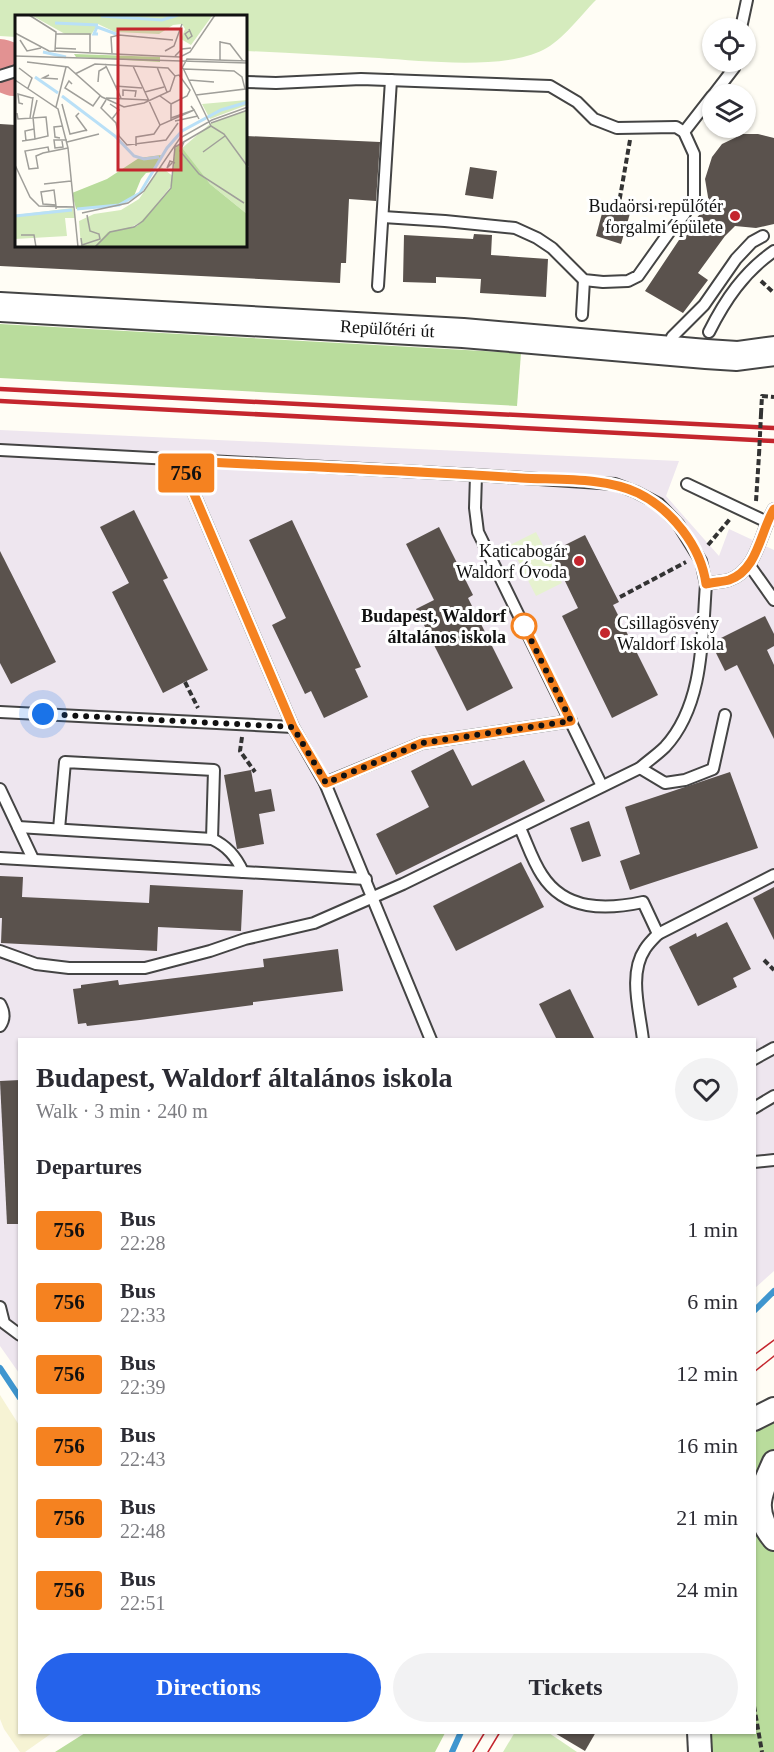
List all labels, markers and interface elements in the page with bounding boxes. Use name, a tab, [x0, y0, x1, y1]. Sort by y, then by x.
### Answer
inset map	[15, 15, 248, 248]
map controls	[702, 18, 756, 138]
button: locate	[702, 18, 756, 72]
button: layers	[702, 84, 756, 138]
place label: Budaörsi repülőtér forgalmi épülete	[589, 196, 723, 237]
marker: Budaörsi repülőtér forgalmi épülete	[728, 209, 742, 223]
street label: Repülőtéri út	[340, 316, 435, 341]
line badge: 756	[152, 454, 220, 492]
text: 756	[170, 461, 202, 485]
place label: Katicabogár Waldorf Óvoda	[456, 541, 567, 582]
marker: Katicabogár Waldorf Óvoda	[572, 554, 586, 568]
place label: Budapest, Waldorf általános iskola	[361, 606, 507, 647]
marker: Budapest, Waldorf általános iskola	[511, 613, 537, 639]
place label: Csillagösvény Waldorf Iskola	[617, 613, 724, 654]
marker: Csillagösvény Waldorf Iskola	[598, 626, 612, 640]
your location	[28, 699, 58, 729]
button: heart	[675, 1058, 738, 1121]
text: Budapest, Waldorf általános iskola	[36, 1062, 452, 1093]
text: Walk · 3 min · 240 m	[36, 1100, 208, 1122]
text: Departures	[36, 1154, 142, 1179]
text: Bus	[120, 1206, 155, 1231]
text: 1 min	[687, 1217, 738, 1242]
text: 756	[53, 1218, 85, 1242]
text: 22:28	[120, 1232, 166, 1254]
text: Bus	[120, 1278, 155, 1303]
text: 6 min	[687, 1289, 738, 1314]
text: 756	[53, 1290, 85, 1314]
text: 22:33	[120, 1304, 166, 1326]
text: Bus	[120, 1350, 155, 1375]
text: 12 min	[676, 1361, 738, 1386]
text: 756	[53, 1362, 85, 1386]
text: 22:39	[120, 1376, 166, 1398]
text: Bus	[120, 1422, 155, 1447]
text: 16 min	[676, 1433, 738, 1458]
text: 756	[53, 1434, 85, 1458]
text: 22:43	[120, 1448, 166, 1470]
text: Bus	[120, 1494, 155, 1519]
text: 21 min	[676, 1505, 738, 1530]
text: 756	[53, 1506, 85, 1530]
text: 22:48	[120, 1520, 166, 1542]
text: Bus	[120, 1566, 155, 1591]
text: 24 min	[676, 1577, 738, 1602]
text: 756	[53, 1578, 85, 1602]
text: 22:51	[120, 1592, 166, 1614]
button: Directions	[36, 1653, 381, 1722]
button: Tickets	[393, 1653, 738, 1722]

